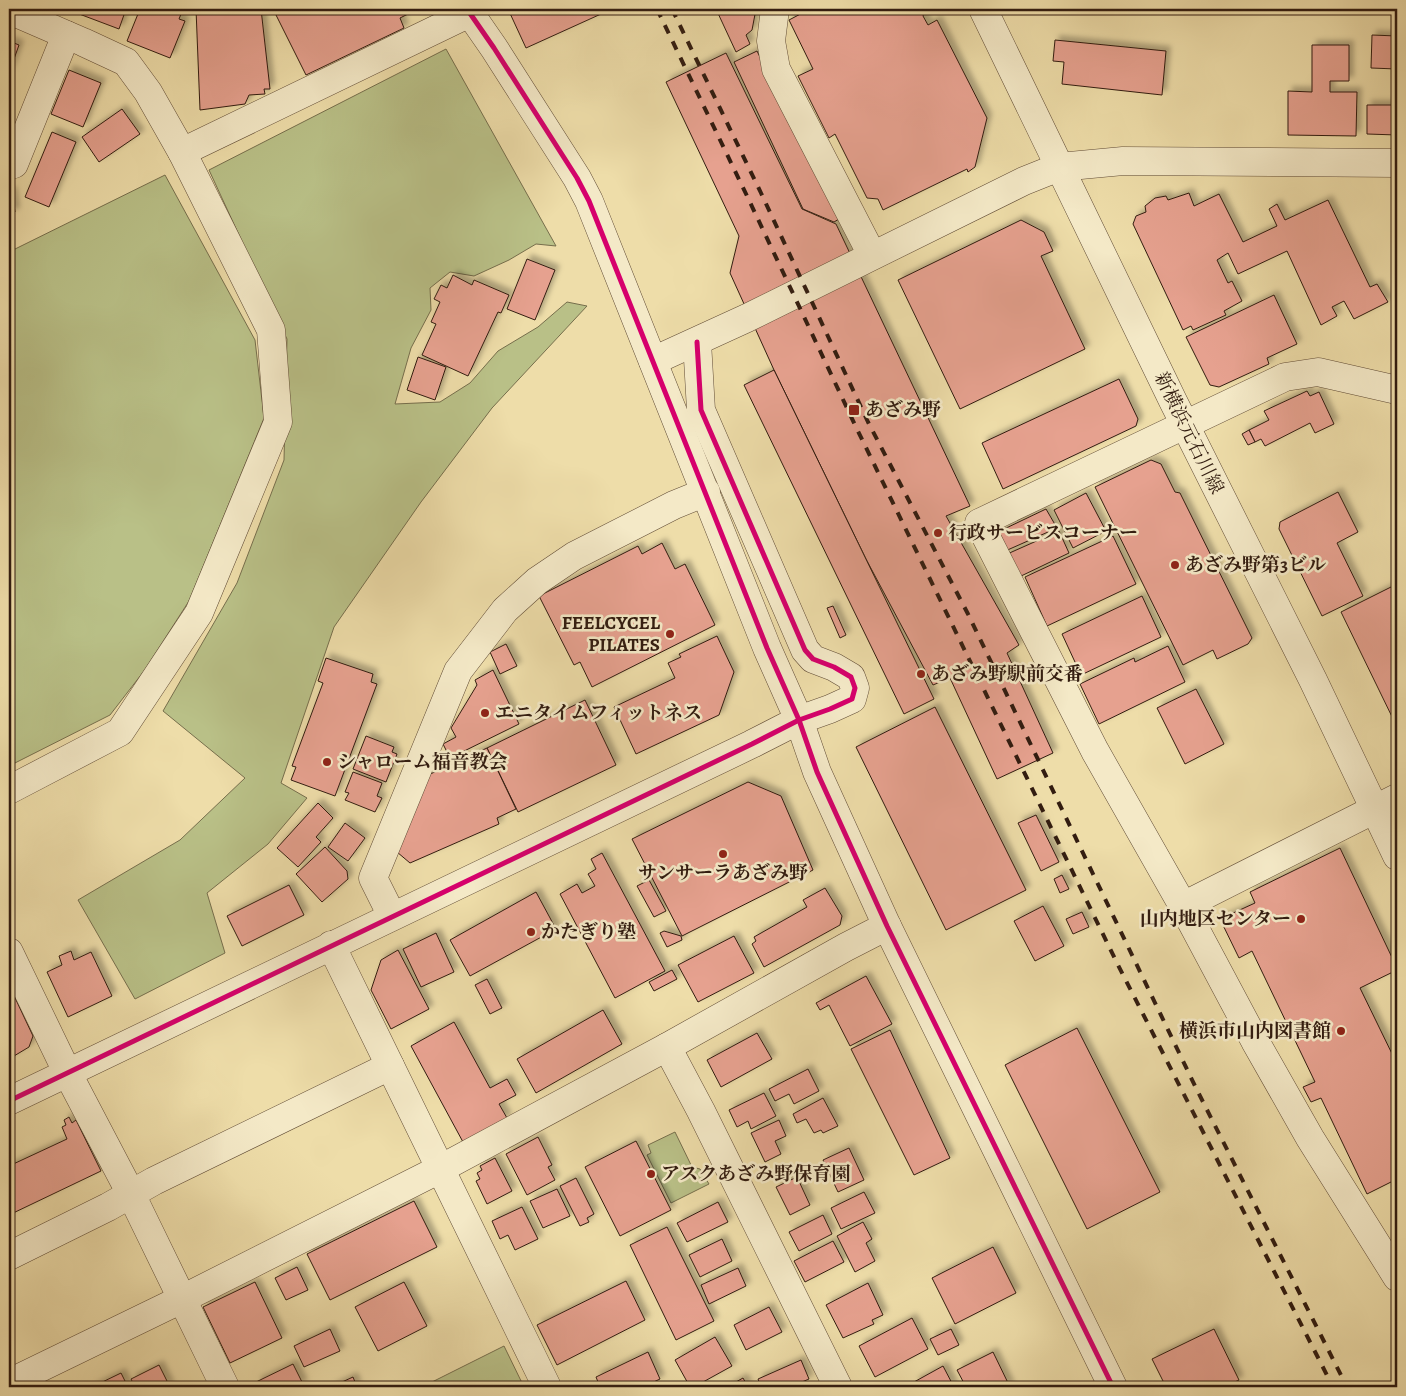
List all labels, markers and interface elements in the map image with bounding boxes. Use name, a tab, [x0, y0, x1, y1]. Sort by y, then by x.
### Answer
street label: 新横浜元石川線	[1148, 368, 1230, 498]
place label: あざみ野	[865, 397, 941, 423]
marker: あざみ野	[847, 403, 861, 417]
place label: 行政サービスコーナー	[948, 520, 1138, 546]
marker: 行政サービスコーナー	[932, 527, 944, 539]
place label: あざみ野第3ビル	[1185, 552, 1326, 578]
marker: あざみ野第3ビル	[1169, 559, 1181, 571]
place label: FEELCYCEL PILATES	[562, 610, 661, 658]
marker: FEELCYCEL PILATES	[664, 628, 676, 640]
place label: あざみ野駅前交番	[931, 661, 1083, 687]
marker: あざみ野駅前交番	[915, 668, 927, 680]
place label: エニタイムフィットネス	[495, 700, 702, 726]
marker: エニタイムフィットネス	[479, 707, 491, 719]
place label: シャローム福音教会	[337, 749, 508, 775]
marker: シャローム福音教会	[321, 756, 333, 768]
marker: サンサーラあざみ野	[717, 848, 729, 860]
place label: サンサーラあざみ野	[638, 860, 808, 886]
place label: 山内地区センター	[1140, 906, 1291, 932]
marker: 山内地区センター	[1295, 913, 1307, 925]
place label: かたぎり塾	[541, 919, 636, 945]
marker: かたぎり塾	[525, 926, 537, 938]
place label: 横浜市山内図書館	[1179, 1018, 1331, 1044]
marker: 横浜市山内図書館	[1335, 1025, 1347, 1037]
place label: アスクあざみ野保育園	[661, 1161, 850, 1187]
marker: アスクあざみ野保育園	[645, 1168, 657, 1180]

